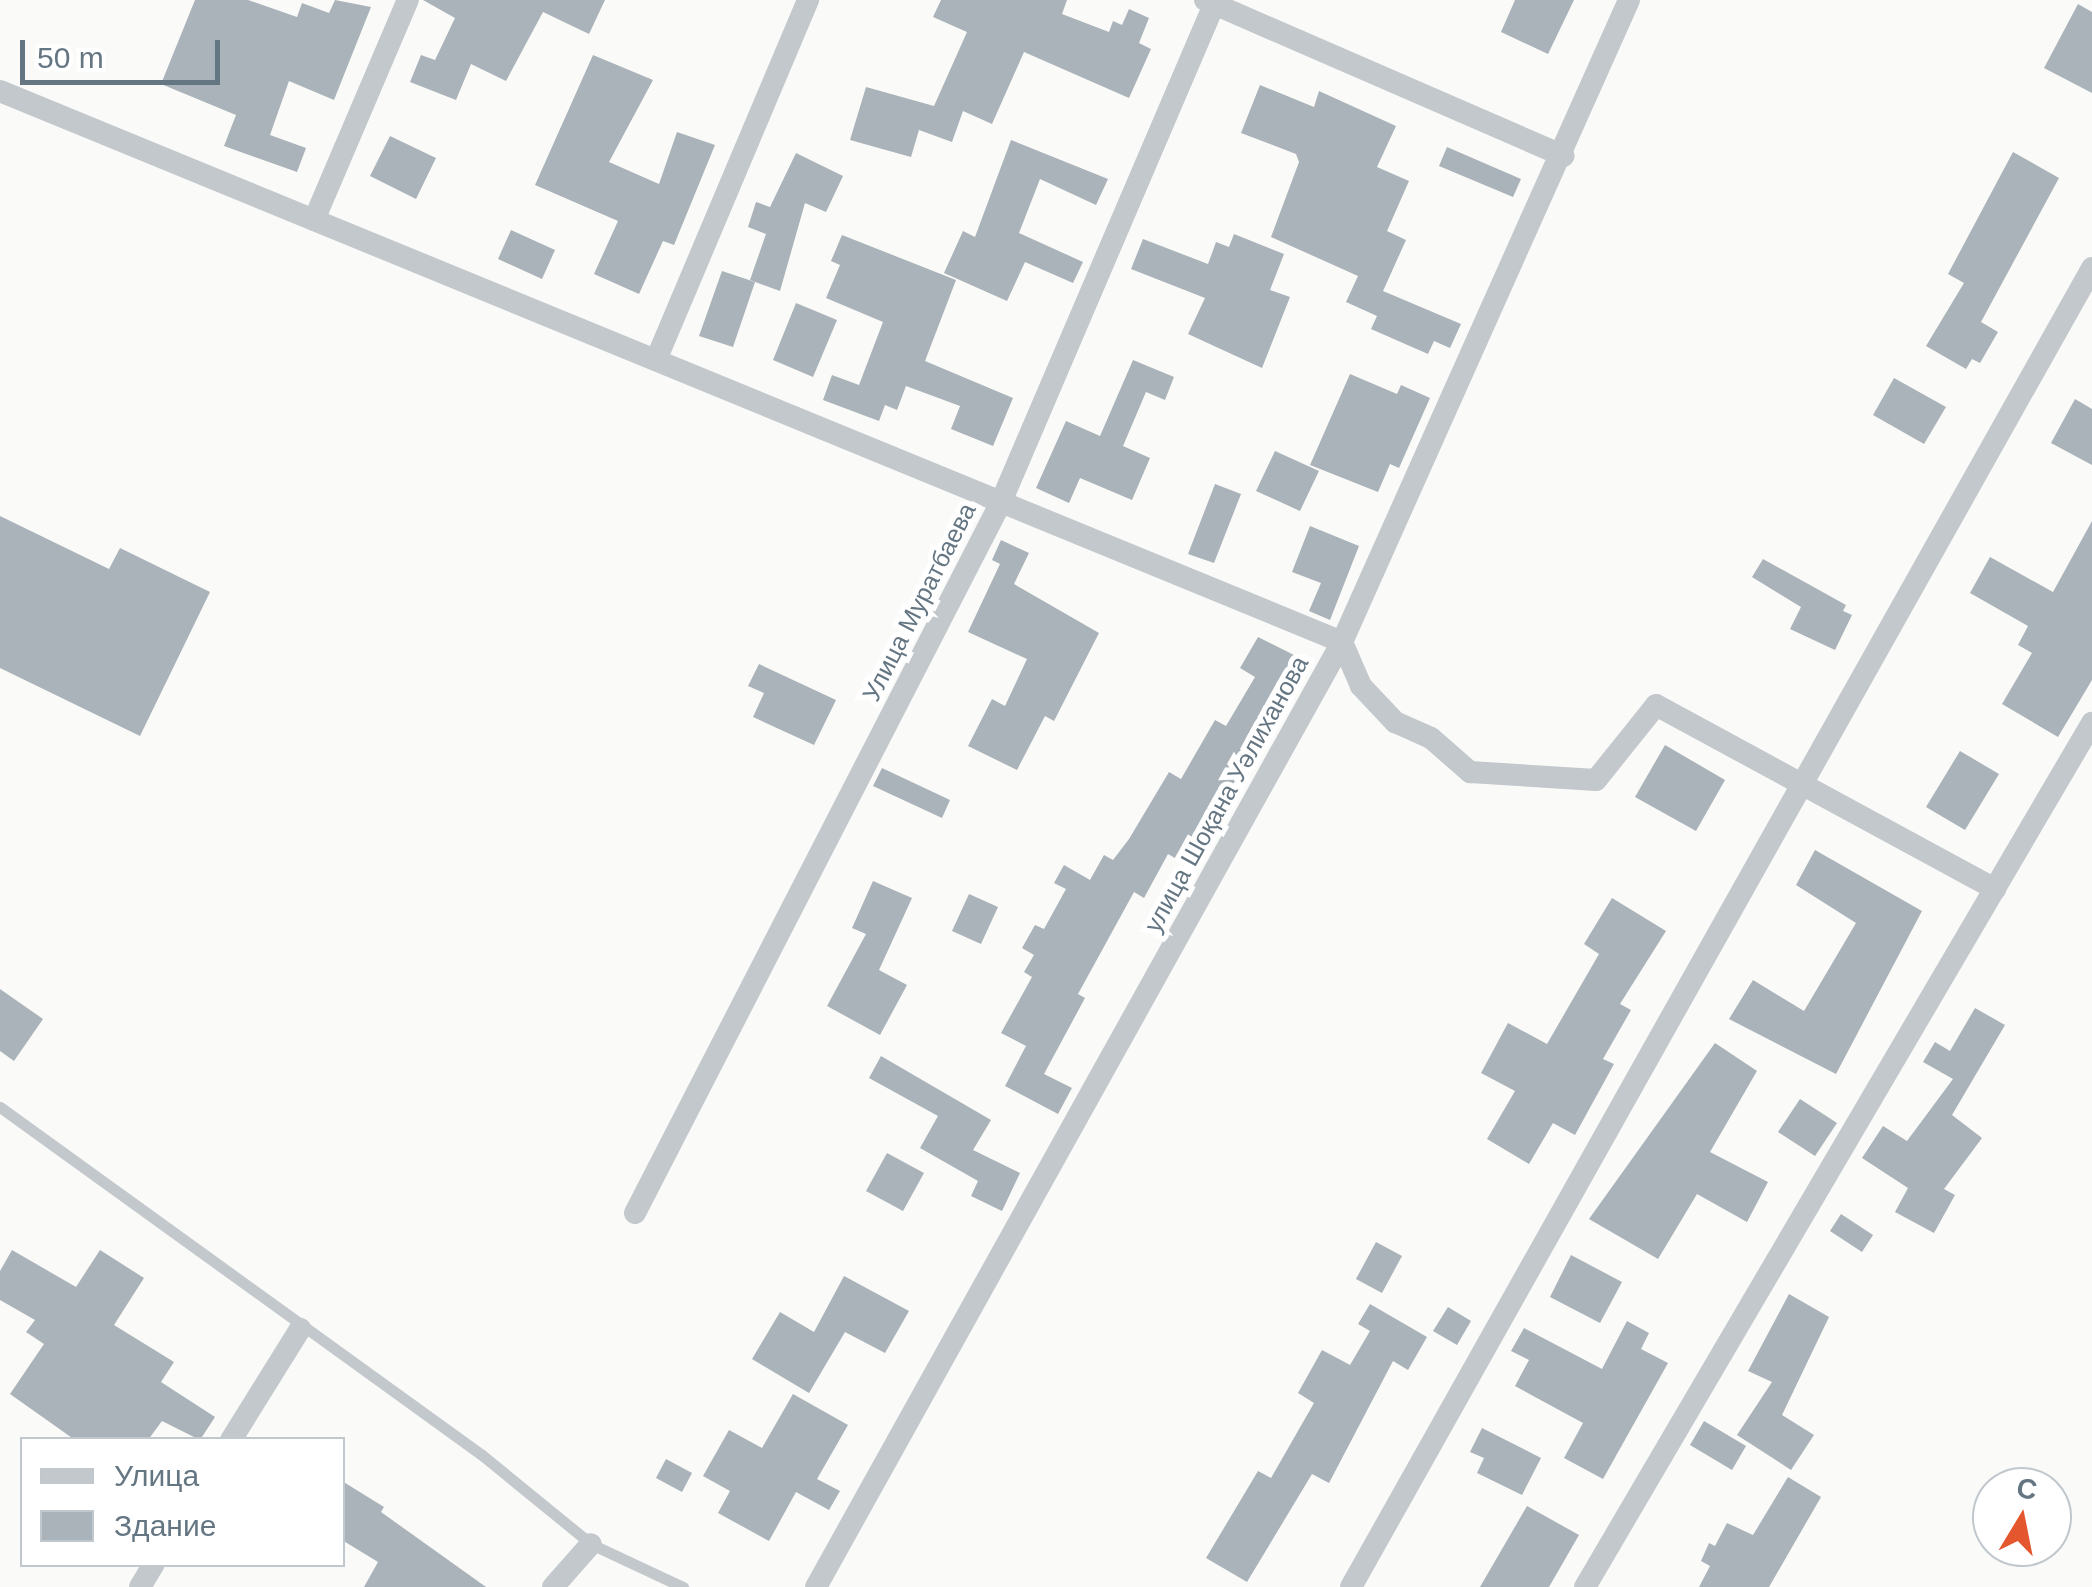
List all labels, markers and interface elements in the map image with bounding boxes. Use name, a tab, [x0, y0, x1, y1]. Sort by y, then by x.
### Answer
scale bar	[25, 20, 225, 82]
text: 50 m	[37, 41, 104, 74]
street label: Улица Муратбаева	[856, 498, 982, 706]
street label: улица Шоқана Уәлиханова	[1137, 651, 1315, 937]
legend	[20, 1437, 345, 1567]
text: Улица	[114, 1459, 199, 1492]
north arrow	[1972, 1467, 2072, 1567]
text: С	[2014, 1472, 2040, 1506]
text: Здание	[114, 1509, 216, 1542]

